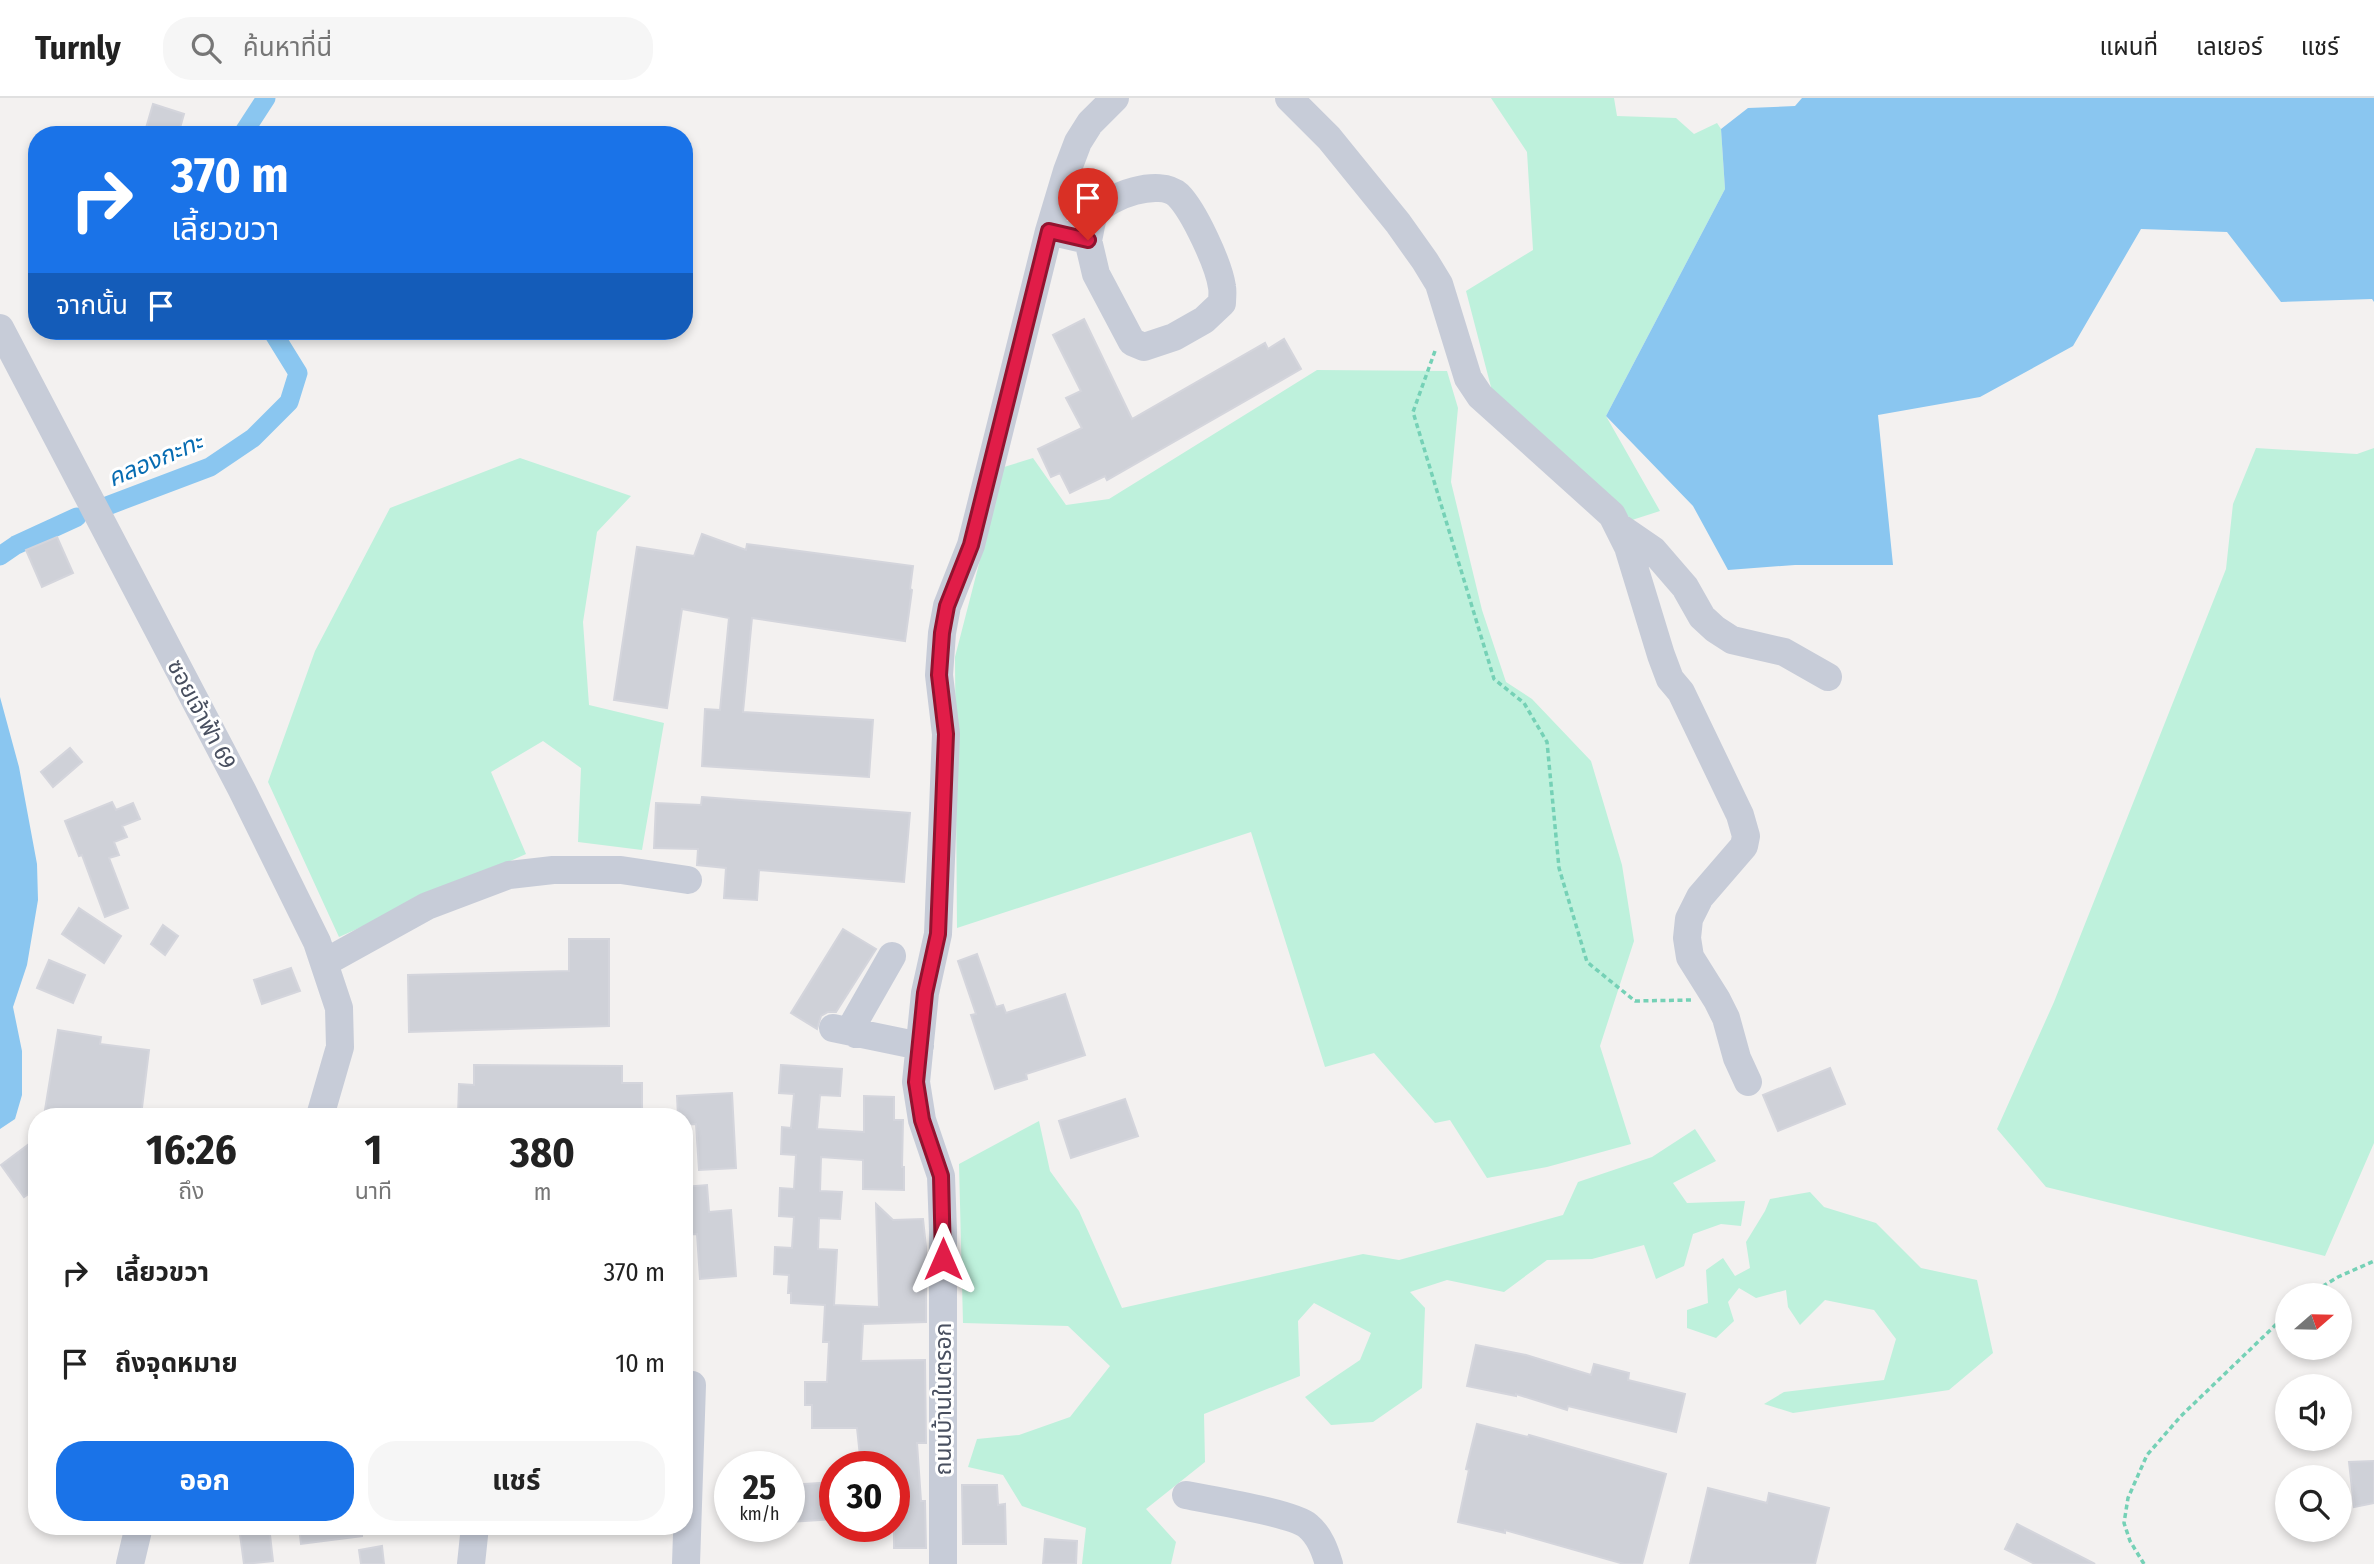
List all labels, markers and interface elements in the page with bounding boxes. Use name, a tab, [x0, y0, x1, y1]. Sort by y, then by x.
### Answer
search box	[163, 17, 653, 80]
text: Turnly	[35, 28, 121, 68]
icon: search	[187, 29, 225, 67]
text: ค้นหาที่นี่	[243, 32, 332, 63]
text: แผนที่	[2100, 33, 2158, 61]
text: เลเยอร์	[2196, 33, 2263, 61]
text: แชร์	[2301, 33, 2339, 61]
text: 370 m	[171, 146, 289, 205]
icon: right	[56, 154, 147, 245]
pin	[1058, 168, 1118, 240]
icon: arrive	[1069, 179, 1107, 217]
text: เลี้ยวขวา	[171, 210, 279, 248]
icon: arrive	[142, 287, 180, 325]
text: จากนั้น	[56, 290, 128, 321]
water label: คลองกะทะ	[103, 427, 208, 492]
street label: ซอยเจ้าฟ้า 69	[161, 654, 243, 774]
text: 16:26	[146, 1125, 237, 1175]
text: 1	[364, 1125, 382, 1175]
text: 380	[510, 1128, 575, 1178]
text: ถึง	[178, 1177, 204, 1205]
text: นาที	[355, 1177, 392, 1205]
text: m	[534, 1178, 551, 1206]
position arrow	[906, 1222, 980, 1296]
icon: right	[56, 1254, 94, 1292]
text: เลี้ยวขวา	[115, 1257, 209, 1288]
text: 370 m	[604, 1257, 665, 1288]
north arrow	[2275, 1283, 2352, 1360]
map controls	[2275, 1283, 2352, 1542]
street label: ถนนบ้านในตรอก	[929, 1323, 957, 1475]
icon: arrive	[56, 1345, 94, 1383]
text: ถึงจุดหมาย	[115, 1348, 238, 1379]
text: 10 m	[615, 1348, 665, 1379]
button: sound	[2275, 1374, 2352, 1451]
button: ออก	[56, 1441, 354, 1521]
button: แชร์	[368, 1441, 665, 1521]
speed limit sign: 30	[819, 1451, 910, 1542]
button: search	[2275, 1465, 2352, 1542]
text: 25	[743, 1466, 776, 1508]
text: km/h	[739, 1503, 780, 1525]

